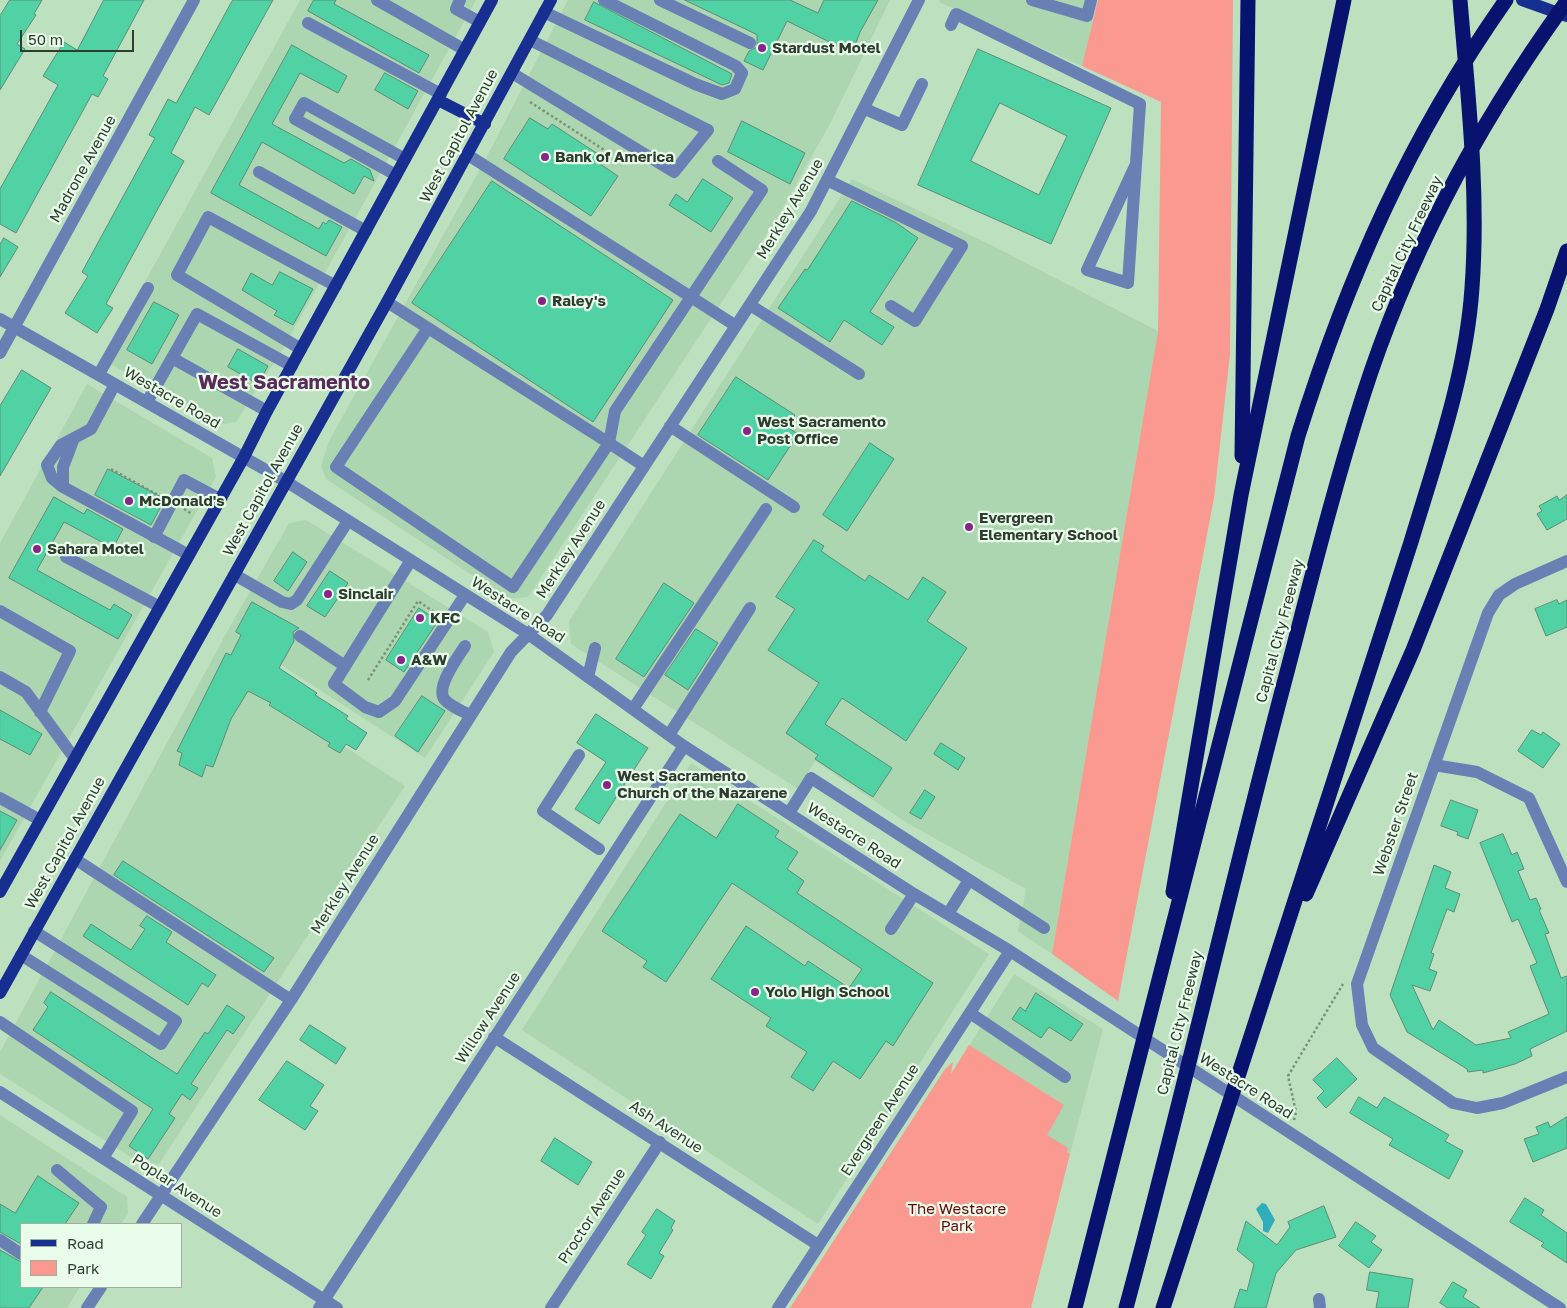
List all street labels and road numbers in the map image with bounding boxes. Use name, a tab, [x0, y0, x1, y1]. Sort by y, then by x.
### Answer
street label: West Capitol Avenue	[416, 66, 502, 206]
street label: Madrone Avenue	[46, 112, 120, 226]
street label: Merkley Avenue	[753, 155, 827, 263]
street label: Capital City Freeway	[1368, 173, 1446, 315]
street label: Westacre Road	[121, 363, 223, 433]
street label: West Capitol Avenue	[219, 421, 307, 559]
street label: Merkley Avenue	[532, 496, 610, 602]
street label: Capital City Freeway	[1252, 557, 1308, 705]
street label: Westacre Road	[468, 573, 568, 647]
street label: Webster Street	[1370, 770, 1422, 878]
street label: West Capitol Avenue	[21, 774, 109, 912]
street label: Westacre Road	[804, 799, 904, 873]
street label: Merkley Avenue	[307, 831, 383, 937]
street label: Capital City Freeway	[1153, 949, 1207, 1097]
street label: Willow Avenue	[452, 969, 524, 1067]
street label: Westacre Road	[1196, 1049, 1296, 1123]
street label: Evergreen Avenue	[837, 1061, 923, 1179]
street label: Ash Avenue	[626, 1097, 706, 1157]
street label: Poplar Avenue	[129, 1150, 225, 1222]
street label: Proctor Avenue	[554, 1165, 630, 1267]

